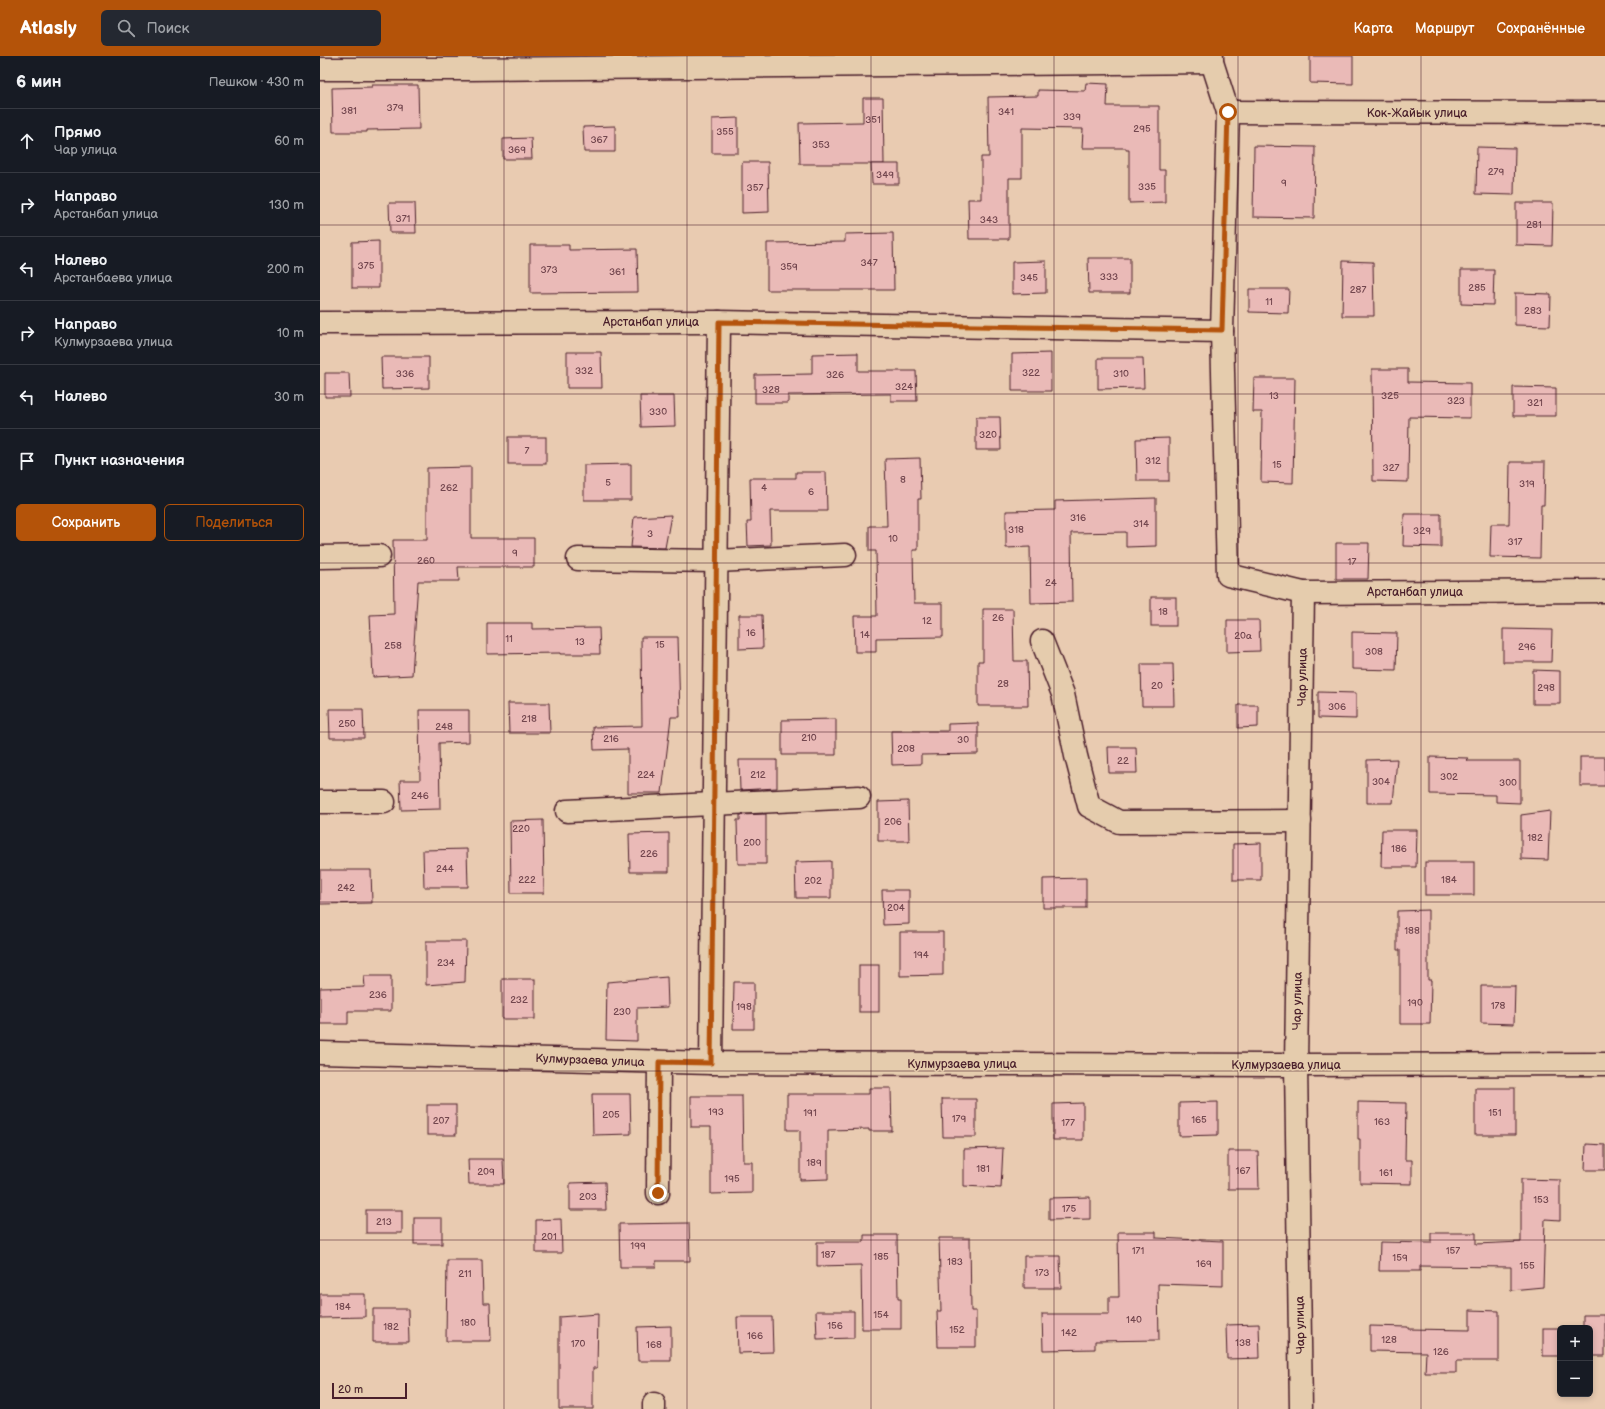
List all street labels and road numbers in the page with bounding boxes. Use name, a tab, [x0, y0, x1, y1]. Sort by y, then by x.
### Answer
street label: Кок-Жайык улица	[1367, 106, 1467, 121]
street label: Арстанбап улица	[602, 315, 699, 330]
street label: Арстанбап улица	[1366, 585, 1463, 600]
street label: Чар улица	[1294, 648, 1311, 706]
street label: Чар улица	[1289, 972, 1306, 1030]
street label: Кулмурзаева улица	[535, 1051, 645, 1070]
street label: Кулмурзаева улица	[907, 1057, 1017, 1072]
street label: Кулмурзаева улица	[1231, 1058, 1341, 1073]
street label: Чар улица	[1292, 1296, 1309, 1354]

